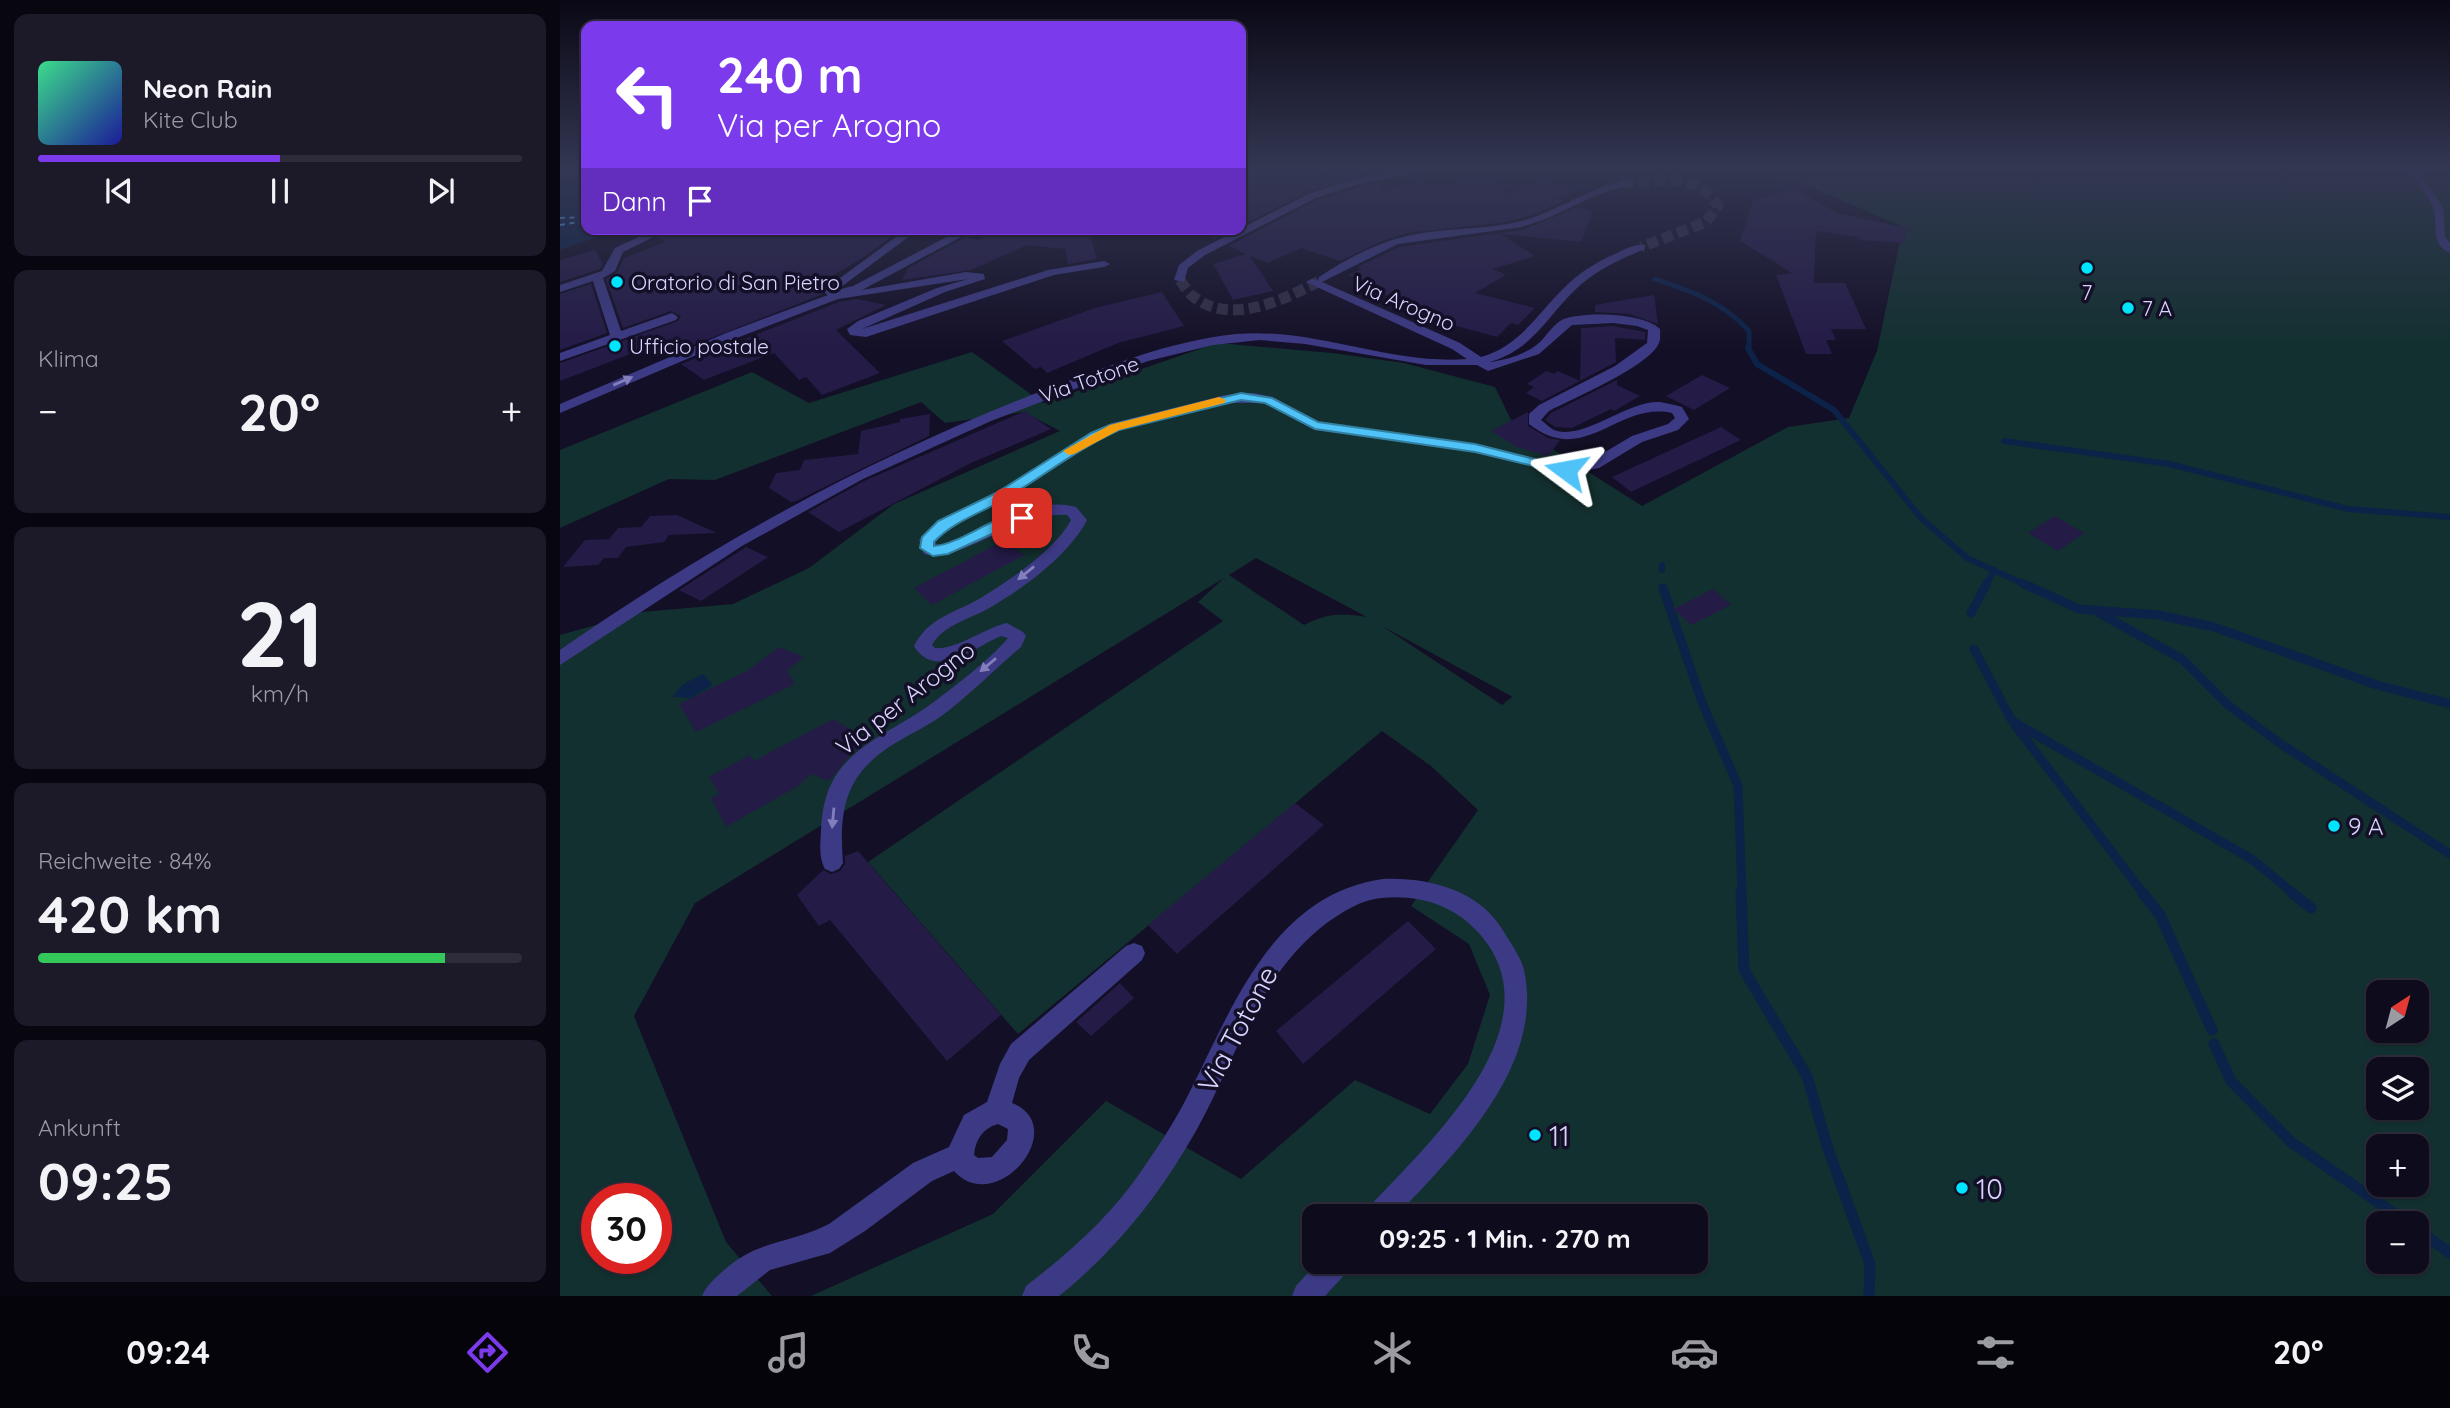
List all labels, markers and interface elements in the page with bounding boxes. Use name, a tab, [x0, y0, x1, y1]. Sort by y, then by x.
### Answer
text: 240 m	[717, 44, 863, 105]
icon: left	[602, 49, 693, 140]
text: Neon Rain	[143, 72, 272, 105]
text: Kite Club	[143, 105, 238, 134]
text: Via per Arogno	[717, 105, 941, 145]
icon: previous	[100, 172, 138, 210]
icon: pause	[261, 172, 299, 210]
icon: next	[422, 172, 460, 210]
icon: arrive	[681, 182, 719, 220]
text: Dann	[602, 185, 667, 218]
marker: 7	[2079, 260, 2095, 276]
place label: Oratorio di San Pietro	[631, 269, 840, 295]
street label: Via Arogno	[1349, 270, 1459, 336]
marker: Oratorio di San Pietro	[609, 274, 625, 290]
place label: 7	[2082, 279, 2093, 305]
place label: 7 A	[2142, 295, 2172, 321]
marker: 7 A	[2120, 300, 2136, 316]
place label: Ufficio postale	[629, 333, 769, 359]
marker: Ufficio postale	[607, 338, 623, 354]
text: Klima	[38, 344, 99, 373]
street label: Via Totone	[1036, 350, 1142, 408]
one-way arrow	[612, 375, 633, 386]
text: 20°	[238, 379, 320, 444]
text: −	[38, 387, 58, 435]
text: +	[501, 387, 522, 435]
position arrow	[1529, 433, 1603, 507]
pin	[992, 488, 1052, 548]
icon: arrive	[1003, 499, 1041, 537]
one-way arrow	[1017, 565, 1035, 580]
text: 21	[236, 576, 324, 690]
street label: Via per Arogno	[830, 634, 980, 762]
one-way arrow	[979, 657, 997, 672]
text: km/h	[251, 679, 309, 708]
one-way arrow	[827, 807, 838, 829]
place label: 9 A	[2348, 811, 2383, 841]
marker: 9 A	[2326, 818, 2342, 834]
text: Reichweite · 84%	[38, 846, 212, 875]
text: 420 km	[38, 881, 222, 946]
street label: Via Totone	[1189, 960, 1285, 1098]
north arrow	[2366, 980, 2429, 1043]
map controls	[2366, 980, 2429, 1274]
button: layers	[2366, 1057, 2429, 1120]
text: Ankunft	[38, 1113, 121, 1142]
place label: 11	[1549, 1118, 1570, 1153]
marker: 11	[1527, 1127, 1543, 1143]
button: +	[2366, 1134, 2429, 1197]
text: 09:25	[38, 1148, 173, 1213]
place label: 10	[1976, 1171, 2003, 1206]
marker: 10	[1954, 1180, 1970, 1196]
speed limit sign: 30	[581, 1183, 672, 1274]
button: −	[2366, 1211, 2429, 1274]
text: 09:25 · 1 Min. · 270 m	[1379, 1222, 1631, 1255]
icon: directions	[463, 1328, 512, 1377]
icon: music	[764, 1328, 813, 1377]
icon: phone	[1066, 1328, 1115, 1377]
icon: climate	[1368, 1328, 1417, 1377]
icon: car	[1670, 1328, 1719, 1377]
icon: filters	[1971, 1328, 2020, 1377]
text: 09:24	[126, 1332, 210, 1372]
text: 20°	[2273, 1332, 2324, 1372]

